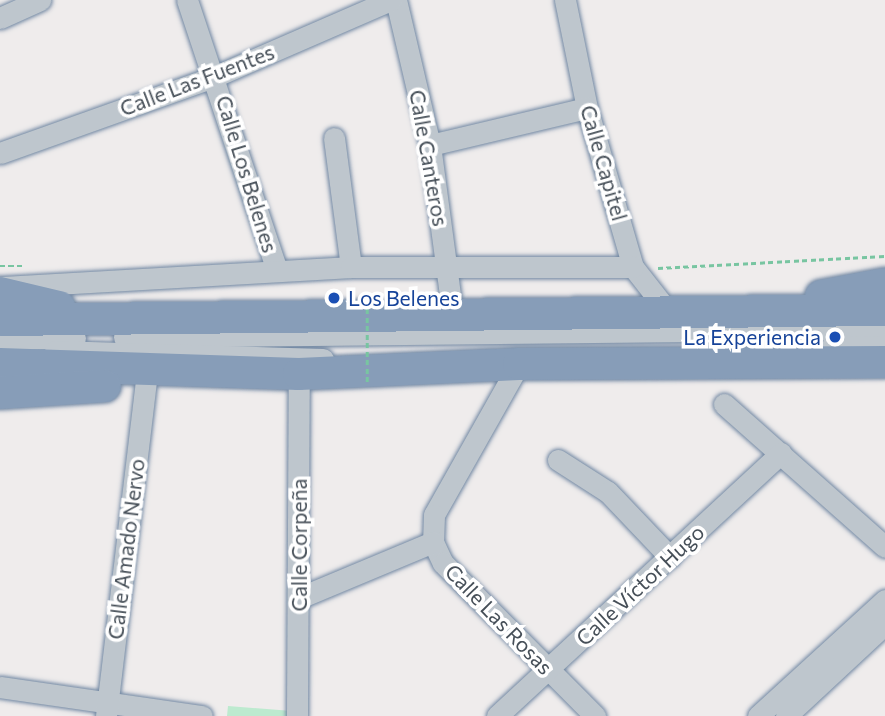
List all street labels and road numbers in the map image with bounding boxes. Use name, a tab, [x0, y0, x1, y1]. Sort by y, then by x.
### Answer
street label: Calle Las Fuentes	[116, 39, 278, 121]
street label: Calle Canteros	[405, 88, 453, 228]
street label: Calle Los Belenes	[211, 92, 283, 256]
street label: Calle Capitel	[575, 102, 633, 224]
street label: Calle Amado Nervo	[102, 457, 150, 641]
street label: Calle Corpeña	[286, 479, 312, 611]
street label: Calle Víctor Hugo	[571, 519, 709, 651]
street label: Calle Las Rosas	[440, 559, 558, 679]

